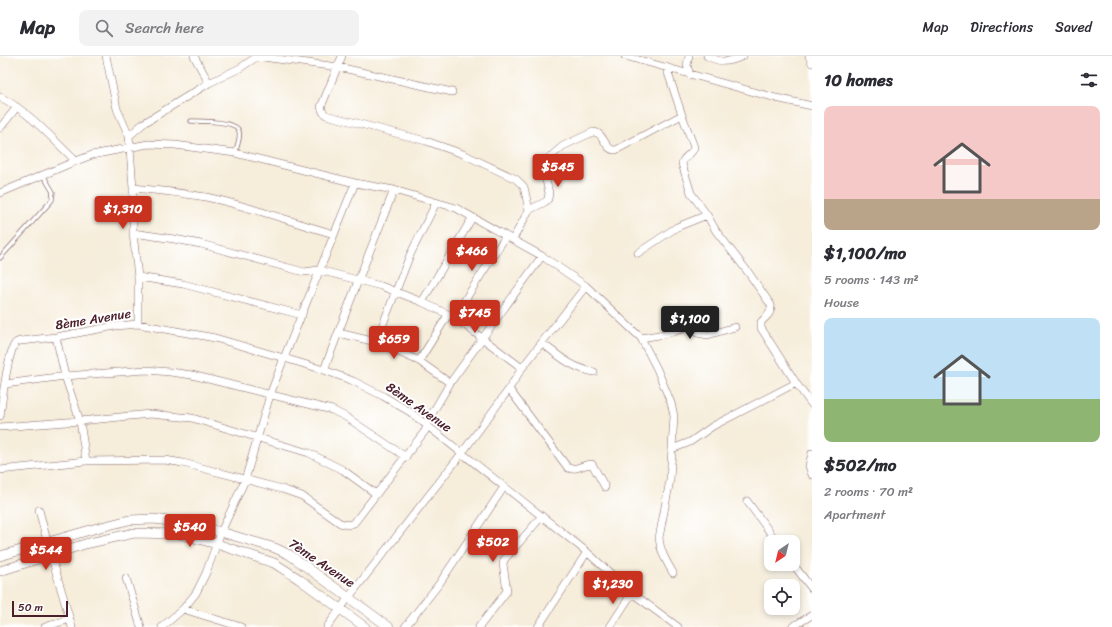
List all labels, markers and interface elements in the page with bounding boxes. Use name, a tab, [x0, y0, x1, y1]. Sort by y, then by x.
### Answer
search box	[79, 10, 359, 46]
text: Map	[20, 11, 55, 44]
text: Search here	[125, 15, 204, 41]
text: Map	[922, 15, 948, 40]
text: Directions	[970, 15, 1033, 40]
text: Saved	[1055, 15, 1092, 40]
icon: search	[93, 17, 115, 39]
text: 10 homes	[824, 65, 893, 95]
icon: filters	[1078, 69, 1100, 91]
icon: home	[926, 132, 998, 204]
pin: $545	[534, 154, 582, 188]
text: $545	[542, 155, 574, 178]
pin: $1,310	[90, 196, 156, 230]
text: $1,310	[104, 197, 142, 220]
pin: $466	[448, 238, 496, 272]
text: $1,100/mo	[824, 238, 906, 268]
text: $466	[456, 239, 488, 262]
text: 5 rooms · 143 m²	[824, 268, 919, 291]
text: House	[824, 291, 859, 314]
pin: $745	[451, 300, 499, 334]
text: $745	[459, 301, 491, 324]
street label: 8ème Avenue	[53, 302, 133, 336]
pin: $1,100	[657, 306, 723, 340]
text: $1,100	[670, 307, 710, 330]
pin: $659	[370, 326, 418, 360]
text: $659	[378, 327, 410, 350]
icon: home	[926, 344, 998, 416]
street label: 8ème Avenue	[381, 376, 457, 439]
text: $502/mo	[824, 450, 897, 480]
text: 2 rooms · 70 m²	[824, 480, 913, 503]
text: Apartment	[824, 503, 885, 526]
pin: $540	[166, 514, 214, 548]
text: $540	[173, 515, 207, 538]
pin: $502	[469, 529, 517, 563]
text: $502	[477, 530, 509, 553]
street label: 7ème Avenue	[284, 532, 360, 594]
north arrow	[764, 535, 800, 571]
map controls	[764, 535, 800, 615]
pin: $544	[22, 537, 70, 571]
text: $544	[30, 538, 62, 561]
pin: $1,230	[580, 571, 646, 605]
text: $1,230	[593, 572, 633, 595]
button: locate	[764, 579, 800, 615]
text: 50 m	[18, 598, 43, 617]
scale bar	[12, 599, 68, 618]

